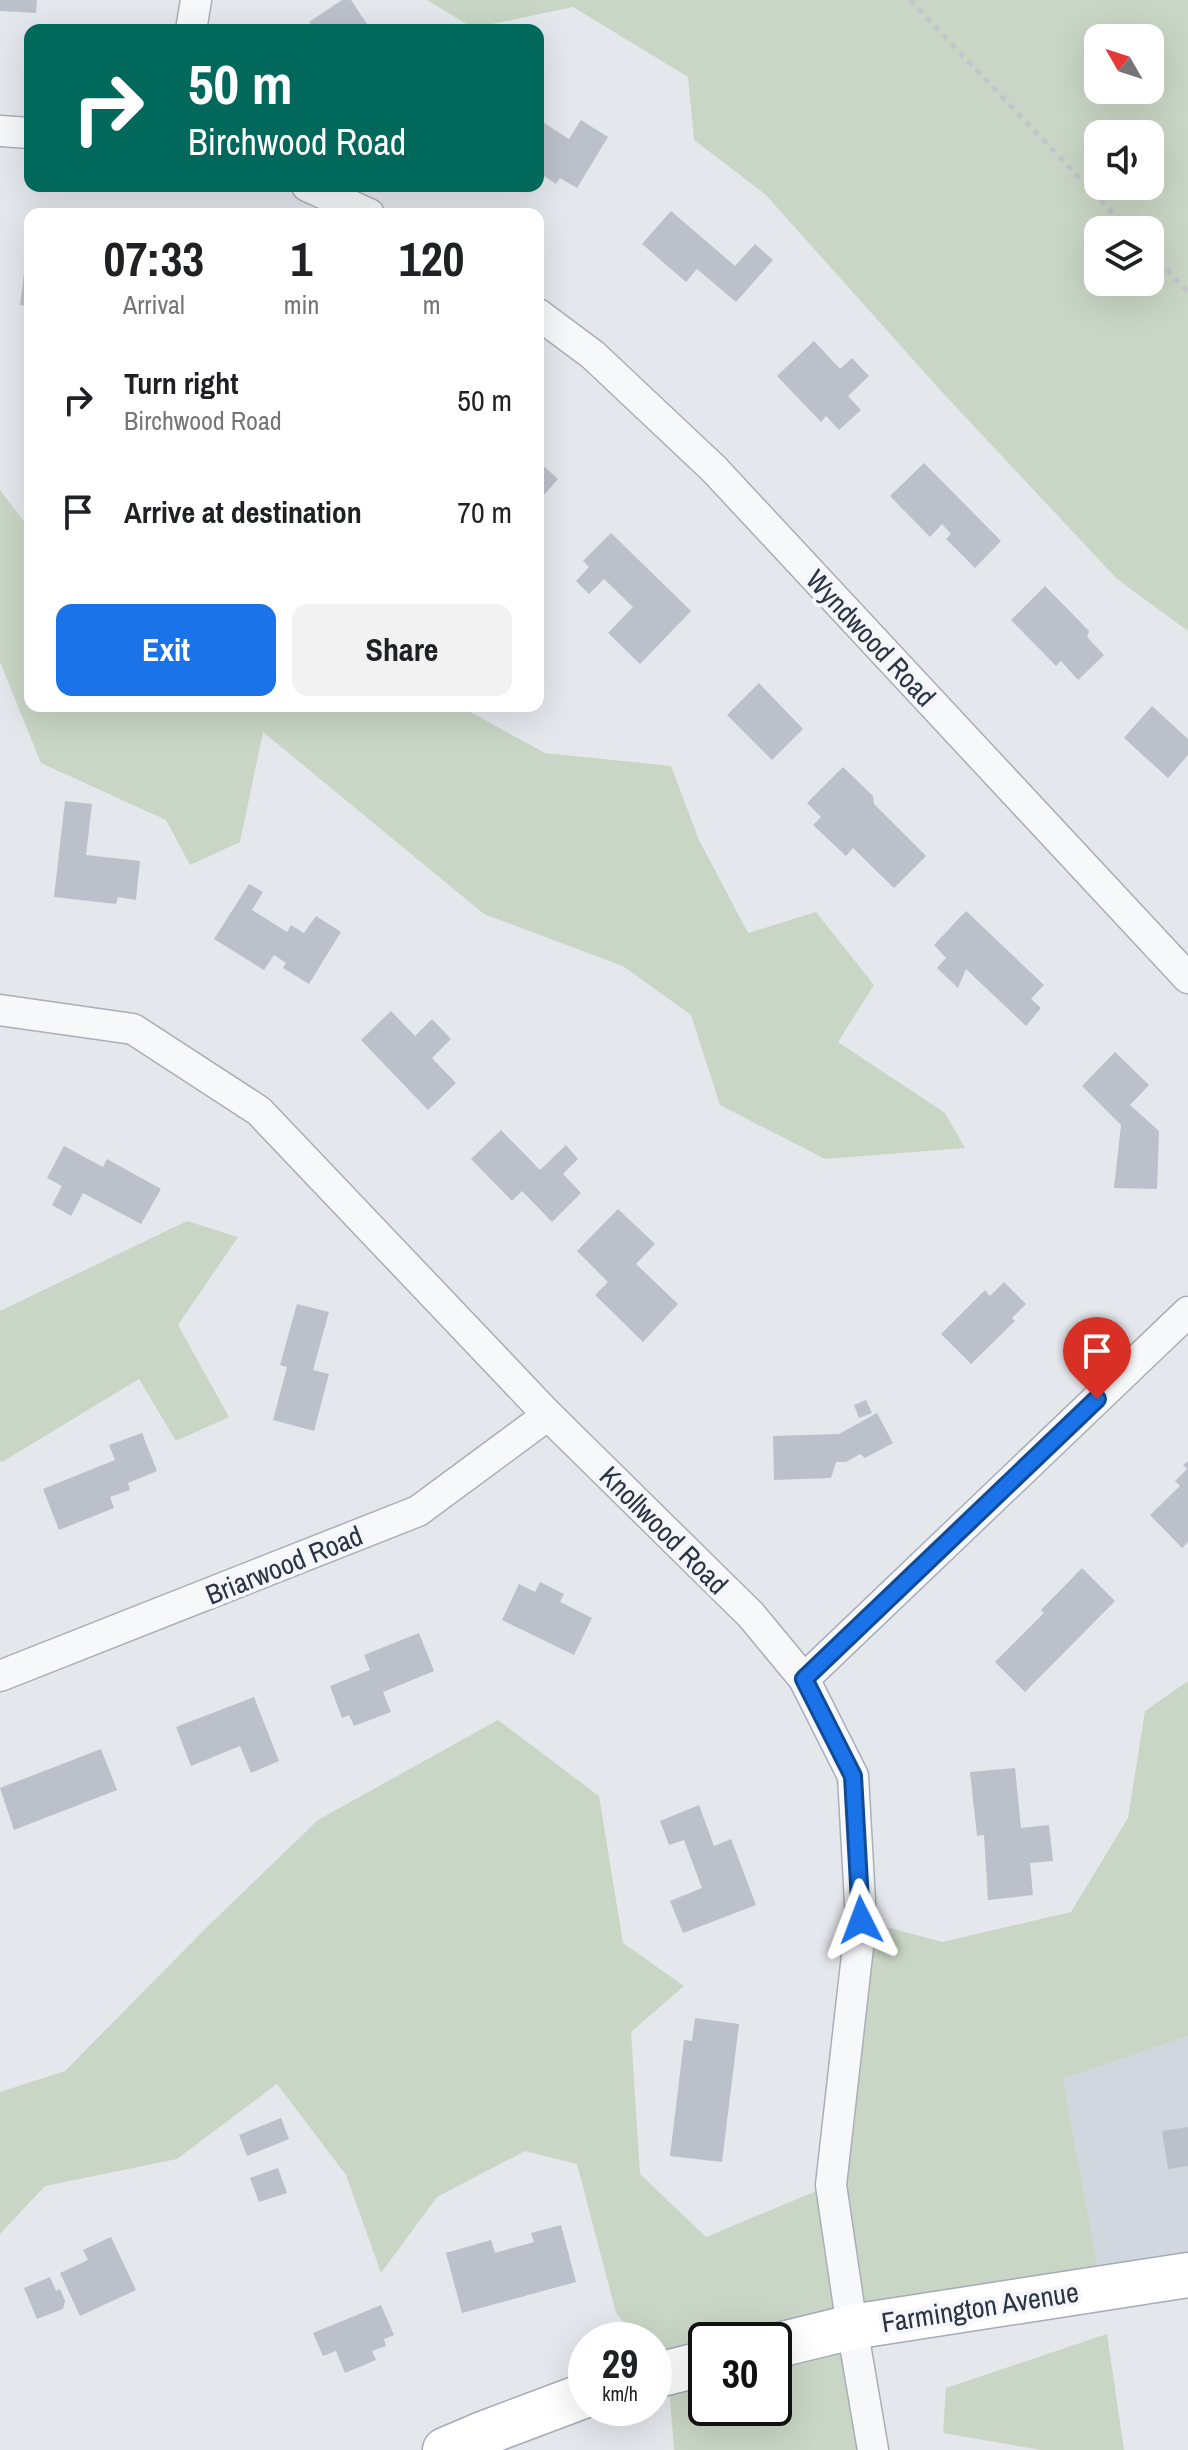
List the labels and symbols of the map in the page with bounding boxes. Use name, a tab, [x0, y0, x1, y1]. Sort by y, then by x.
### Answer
north arrow	[1084, 24, 1164, 104]
street label: Wyndwood Road	[798, 561, 944, 715]
pin	[1063, 1317, 1131, 1399]
street label: Knollwood Road	[591, 1457, 737, 1603]
street label: Briarwood Road	[200, 1516, 368, 1614]
position arrow	[819, 1878, 903, 1962]
street label: Farmington Avenue	[879, 2273, 1081, 2341]
speed limit sign: 30	[688, 2322, 792, 2426]

